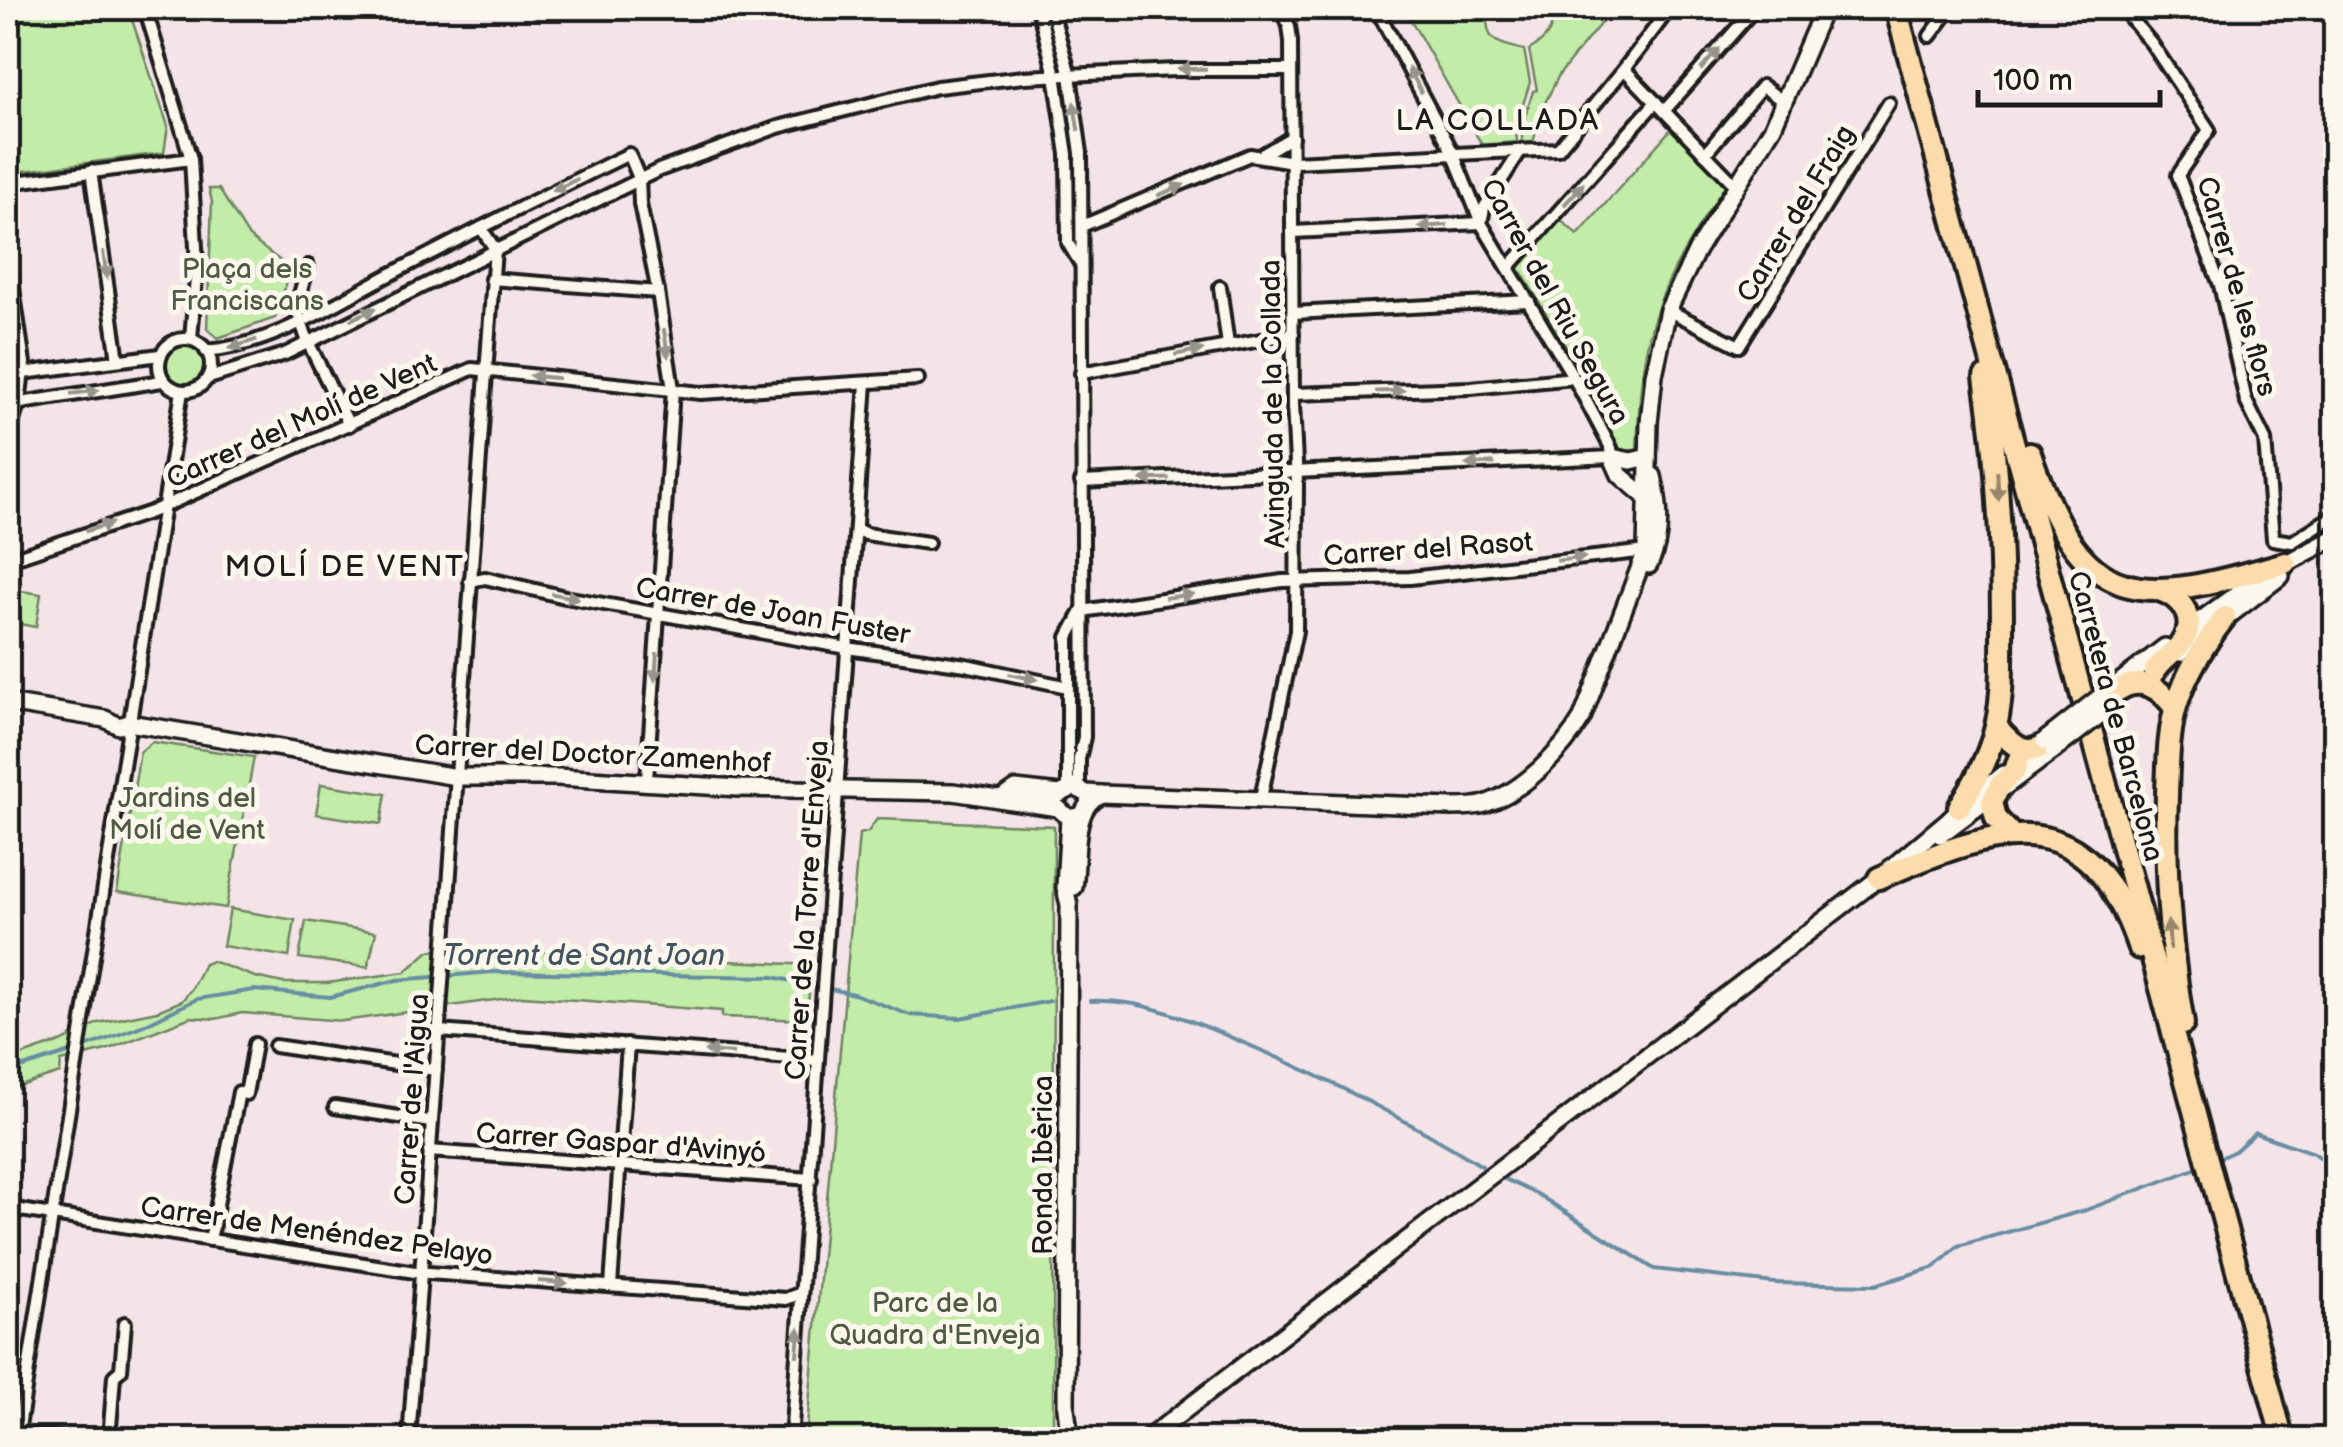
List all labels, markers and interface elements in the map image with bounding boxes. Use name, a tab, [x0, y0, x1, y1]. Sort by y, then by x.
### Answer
scale bar	[1978, 45, 2160, 107]
one-way arrow	[1698, 46, 1720, 71]
one-way arrow	[1175, 62, 1207, 78]
text: 100 m	[1993, 63, 2073, 99]
one-way arrow	[1407, 66, 1424, 95]
one-way arrow	[1068, 99, 1084, 131]
district label: LA COLLADA	[1396, 103, 1601, 139]
street label: Carrer del Fraig	[1730, 119, 1862, 308]
street label: Carrer del Riu Segura	[1473, 173, 1636, 430]
street label: Carrer de les flors	[2189, 173, 2284, 400]
one-way arrow	[550, 176, 579, 193]
one-way arrow	[1157, 182, 1186, 198]
one-way arrow	[1562, 182, 1584, 207]
one-way arrow	[1416, 218, 1448, 234]
one-way arrow	[97, 250, 113, 282]
park label: Plaça dels Franciscans	[170, 253, 324, 318]
street label: Avinguda de la Collada	[1254, 259, 1293, 549]
one-way arrow	[348, 306, 377, 323]
one-way arrow	[659, 328, 674, 360]
one-way arrow	[227, 337, 257, 352]
one-way arrow	[1174, 344, 1206, 359]
street label: Carrer del Molí de Vent	[161, 347, 442, 496]
one-way arrow	[528, 369, 560, 385]
one-way arrow	[1375, 382, 1407, 398]
one-way arrow	[69, 384, 101, 400]
one-way arrow	[1463, 456, 1495, 472]
one-way arrow	[1990, 471, 2006, 503]
one-way arrow	[1139, 472, 1171, 488]
one-way arrow	[85, 519, 115, 534]
street label: Carrer del Rasot	[1322, 526, 1534, 573]
district label: MOLÍ DE VENT	[224, 548, 466, 585]
one-way arrow	[1556, 551, 1587, 567]
street label: Carretera de Barcelona	[2061, 568, 2170, 865]
street label: Carrer de Joan Fuster	[633, 571, 913, 652]
one-way arrow	[1163, 587, 1195, 603]
one-way arrow	[550, 589, 582, 604]
one-way arrow	[647, 652, 663, 684]
one-way arrow	[1008, 669, 1039, 685]
street label: Carrer del Doctor Zamenhof	[414, 729, 772, 780]
street label: Carrer de la Torre d'Enveja	[779, 739, 836, 1081]
park label: Jardins del Molí de Vent	[109, 782, 265, 847]
one-way arrow	[2161, 918, 2177, 950]
water label: Torrent de Sant Joan	[443, 938, 725, 974]
street label: Carrer de l'Aigua	[389, 992, 436, 1206]
one-way arrow	[703, 1044, 735, 1060]
street label: Ronda Ibèrica	[1027, 1075, 1060, 1255]
street label: Carrer Gaspar d'Avinyó	[475, 1117, 767, 1170]
street label: Carrer de Menéndez Pelayo	[138, 1190, 495, 1273]
one-way arrow	[538, 1274, 570, 1290]
park label: Parc de la Quadra d'Enveja	[829, 1287, 1041, 1352]
one-way arrow	[790, 1326, 806, 1358]

